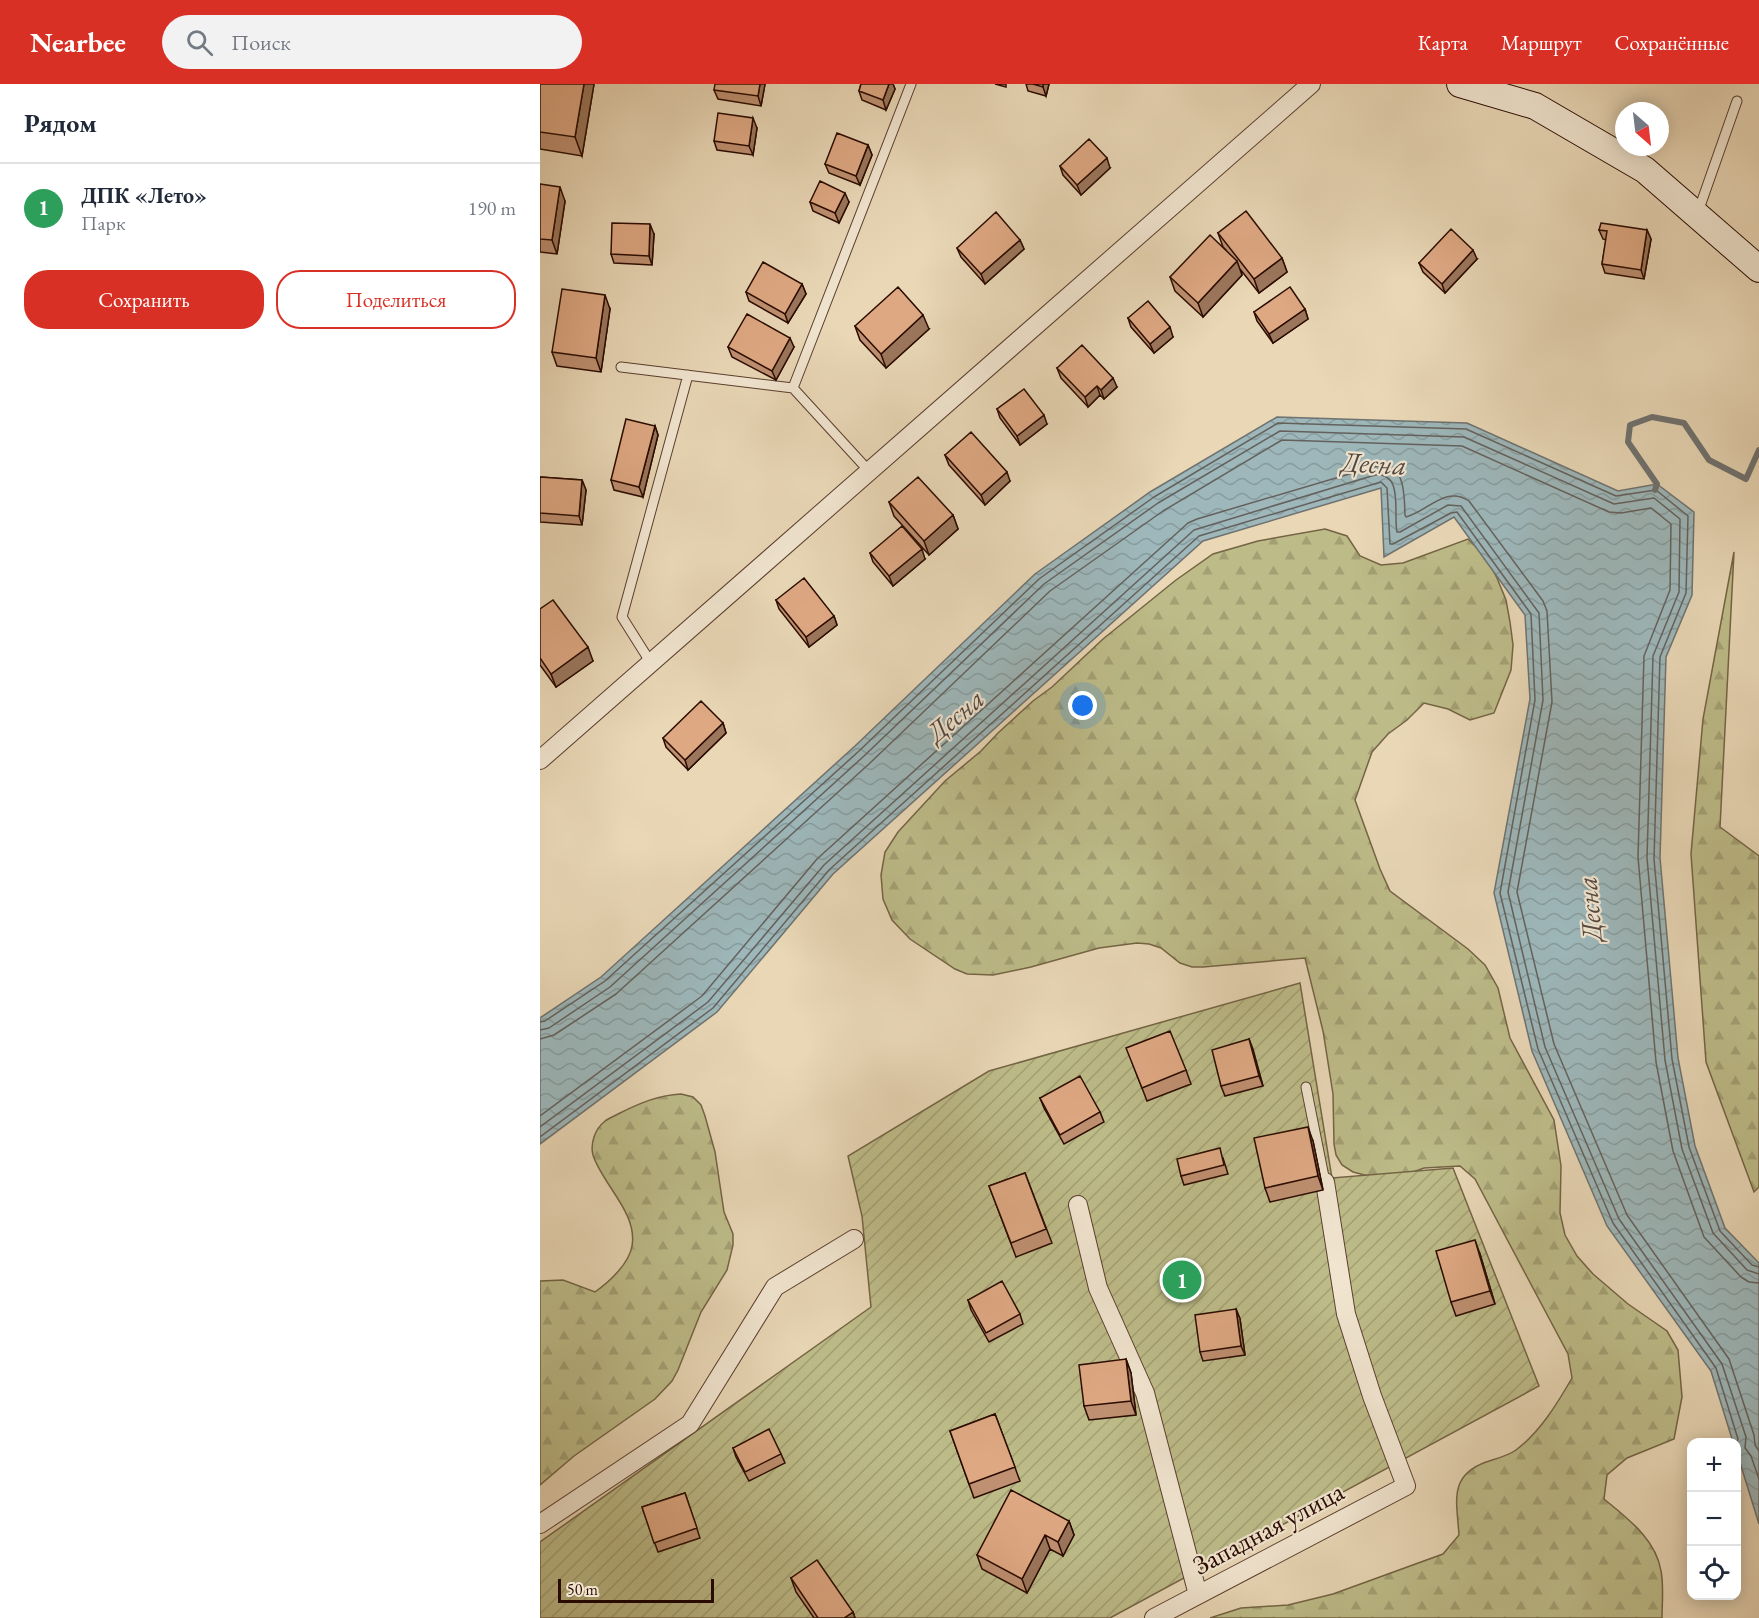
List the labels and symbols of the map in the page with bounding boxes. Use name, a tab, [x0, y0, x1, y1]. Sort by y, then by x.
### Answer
north arrow	[1615, 102, 1669, 156]
water label: Десна	[1339, 443, 1407, 483]
water label: Десна	[917, 680, 991, 751]
your location	[1068, 691, 1097, 720]
water label: Десна	[1568, 875, 1610, 945]
pin: 1	[1162, 1258, 1202, 1302]
street label: Западная улица	[1186, 1473, 1350, 1583]
scale bar	[558, 1576, 714, 1604]

